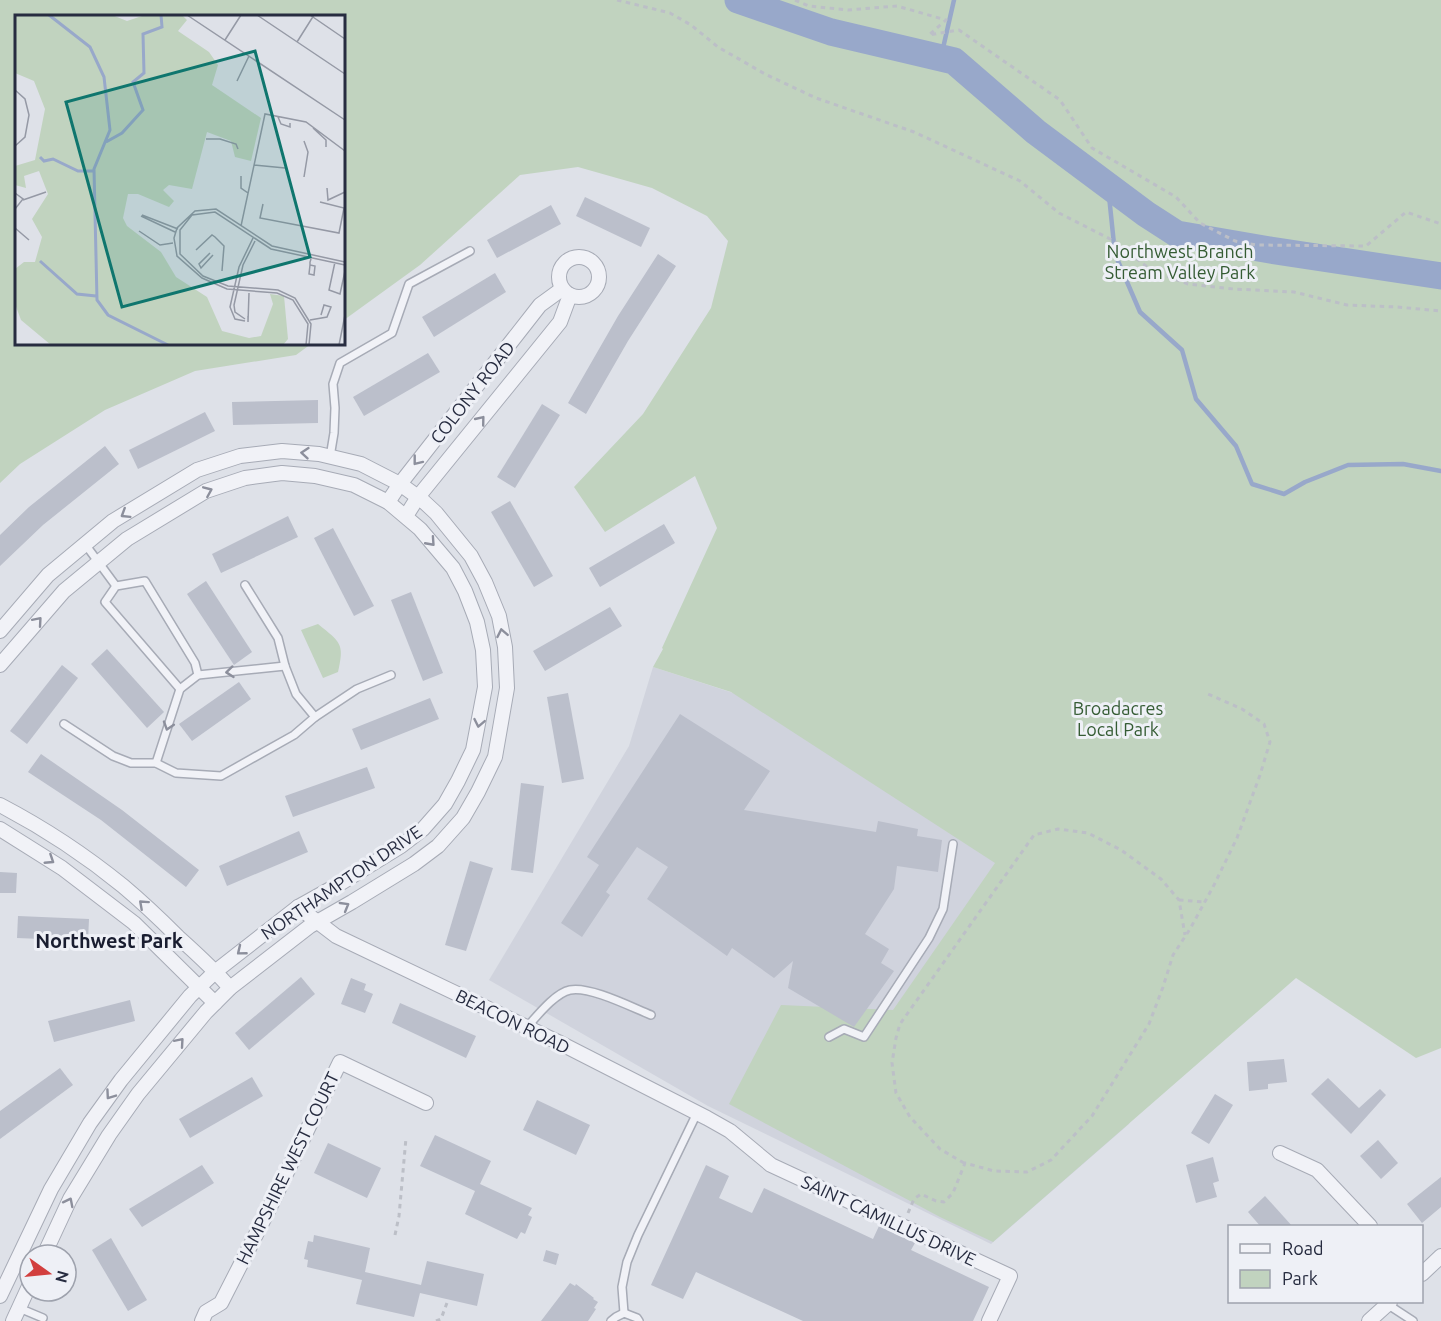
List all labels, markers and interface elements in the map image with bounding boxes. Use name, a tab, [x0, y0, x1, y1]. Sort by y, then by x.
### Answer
inset map	[15, 15, 345, 345]
park label: Northwest Branch Stream Valley Park	[1105, 241, 1255, 282]
street label: COLONY ROAD	[426, 337, 518, 447]
one-way arrow	[473, 416, 484, 427]
one-way arrow	[301, 447, 310, 460]
one-way arrow	[414, 455, 425, 466]
one-way arrow	[202, 486, 213, 498]
one-way arrow	[121, 506, 131, 518]
one-way arrow	[424, 535, 435, 546]
one-way arrow	[31, 617, 42, 628]
one-way arrow	[496, 628, 509, 638]
one-way arrow	[226, 665, 235, 678]
park label: Broadacres Local Park	[1073, 698, 1164, 739]
one-way arrow	[473, 717, 486, 727]
one-way arrow	[163, 720, 175, 731]
street label: NORTHAMPTON DRIVE	[257, 821, 425, 943]
one-way arrow	[44, 852, 54, 864]
one-way arrow	[139, 900, 150, 911]
one-way arrow	[339, 902, 350, 913]
district label: Northwest Park	[35, 929, 183, 952]
one-way arrow	[236, 943, 247, 954]
street label: BEACON ROAD	[453, 985, 573, 1057]
one-way arrow	[173, 1038, 184, 1049]
street label: HAMPSHIRE WEST COURT	[232, 1069, 342, 1267]
one-way arrow	[106, 1088, 117, 1099]
street label: SAINT CAMILLUS DRIVE	[799, 1171, 979, 1269]
one-way arrow	[62, 1198, 73, 1209]
legend	[1228, 1225, 1423, 1303]
text: Road	[1282, 1238, 1324, 1258]
north arrow	[18, 1243, 78, 1303]
text: Park	[1282, 1268, 1318, 1288]
text: N	[52, 1269, 73, 1285]

